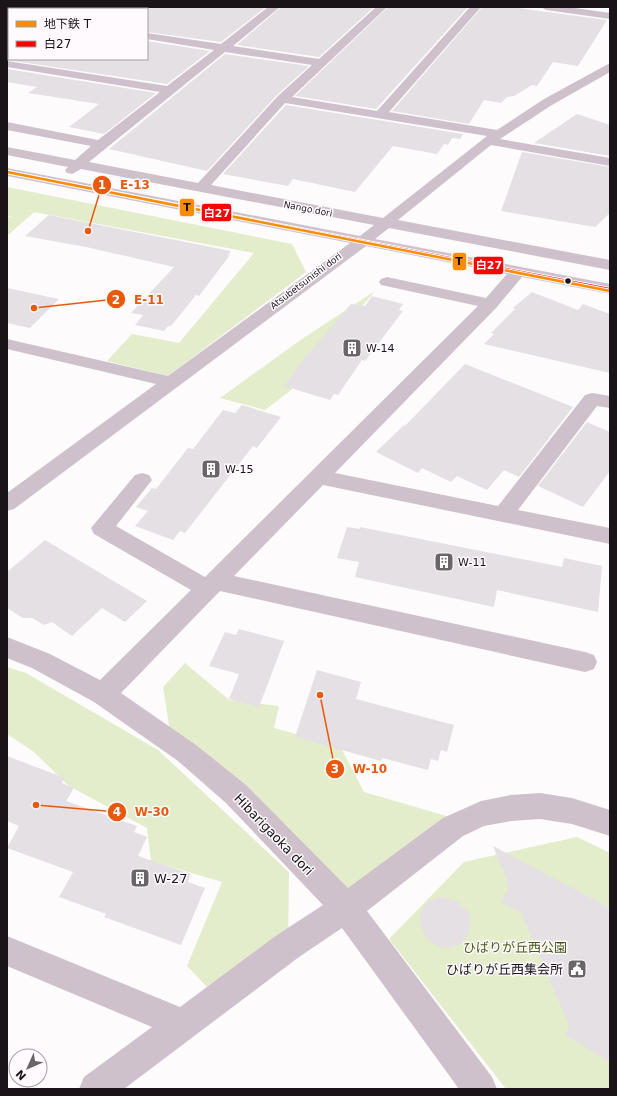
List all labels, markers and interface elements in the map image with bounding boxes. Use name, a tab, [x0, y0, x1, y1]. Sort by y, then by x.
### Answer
legend	[8, 8, 148, 60]
text: 地下鉄 T	[44, 17, 92, 31]
text: 白27	[44, 37, 71, 51]
callout: E-13	[92, 173, 158, 197]
text: 1	[98, 178, 106, 192]
text: E-13	[120, 178, 150, 192]
line badge: T	[179, 198, 195, 217]
street label: Nango dori	[283, 199, 333, 219]
text: T	[183, 201, 191, 214]
line badge: 白27	[201, 203, 232, 222]
text: 白27	[204, 207, 230, 220]
street label: Atsubetsunishi dori	[268, 251, 344, 311]
line badge: T	[452, 252, 467, 271]
text: T	[455, 255, 463, 268]
line badge: 白27	[473, 256, 504, 275]
text: 白27	[476, 259, 502, 272]
unlabelled marker	[563, 276, 573, 286]
callout: E-11	[106, 287, 172, 311]
text: 2	[112, 293, 120, 307]
text: E-11	[134, 293, 164, 307]
building icon: W-14	[341, 337, 363, 359]
place label: W-14	[366, 342, 394, 355]
building icon: W-15	[200, 458, 222, 480]
place label: W-15	[225, 463, 253, 476]
building icon: W-11	[433, 551, 455, 573]
place label: W-11	[458, 556, 486, 569]
callout: W-10	[325, 757, 395, 781]
text: 3	[331, 762, 339, 776]
text: W-10	[353, 762, 387, 776]
street label: Hibarigaoka dori	[231, 791, 316, 878]
callout: W-30	[107, 800, 177, 824]
text: 4	[113, 805, 121, 819]
text: W-30	[135, 805, 169, 819]
building icon: W-27	[129, 867, 151, 889]
place label: W-27	[154, 871, 188, 886]
park label: ひばりが丘西公園	[463, 940, 567, 955]
public building icon: ひばりが丘西集会所	[566, 958, 588, 980]
place label: ひばりが丘西集会所	[446, 962, 563, 977]
north arrow	[8, 1048, 48, 1088]
text: N	[13, 1067, 29, 1083]

